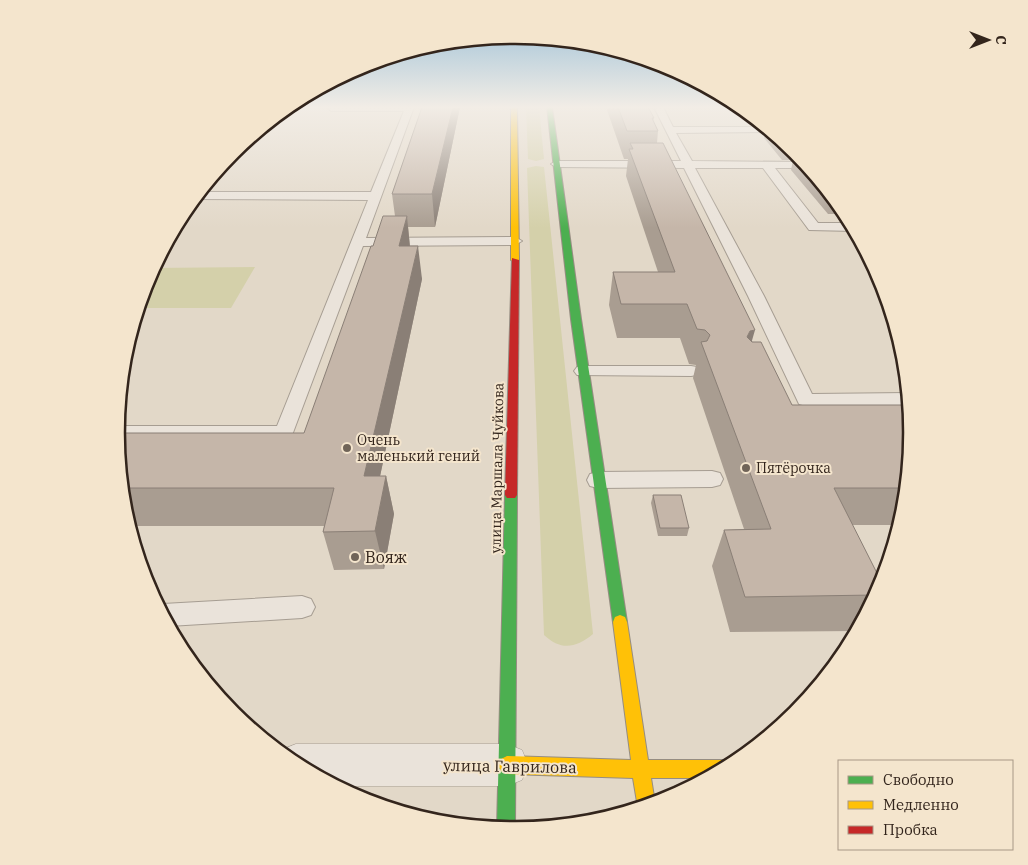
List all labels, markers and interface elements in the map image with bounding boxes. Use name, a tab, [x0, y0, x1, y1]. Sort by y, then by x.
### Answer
north arrow	[963, 15, 1013, 65]
text: С	[992, 35, 1010, 45]
street label: улица Маршала Чуйкова	[487, 382, 507, 553]
place label: Очень маленький гений	[357, 431, 480, 465]
marker: Очень маленький гений	[341, 442, 353, 454]
place label: Пятёрочка	[756, 459, 831, 477]
marker: Пятёрочка	[740, 462, 752, 474]
place label: Вояж	[365, 547, 407, 567]
marker: Вояж	[349, 551, 361, 563]
street label: улица Гаврилова	[443, 755, 577, 777]
legend	[838, 760, 1013, 850]
text: Свободно	[883, 770, 954, 789]
text: Медленно	[883, 795, 959, 814]
text: Пробка	[883, 820, 938, 839]

